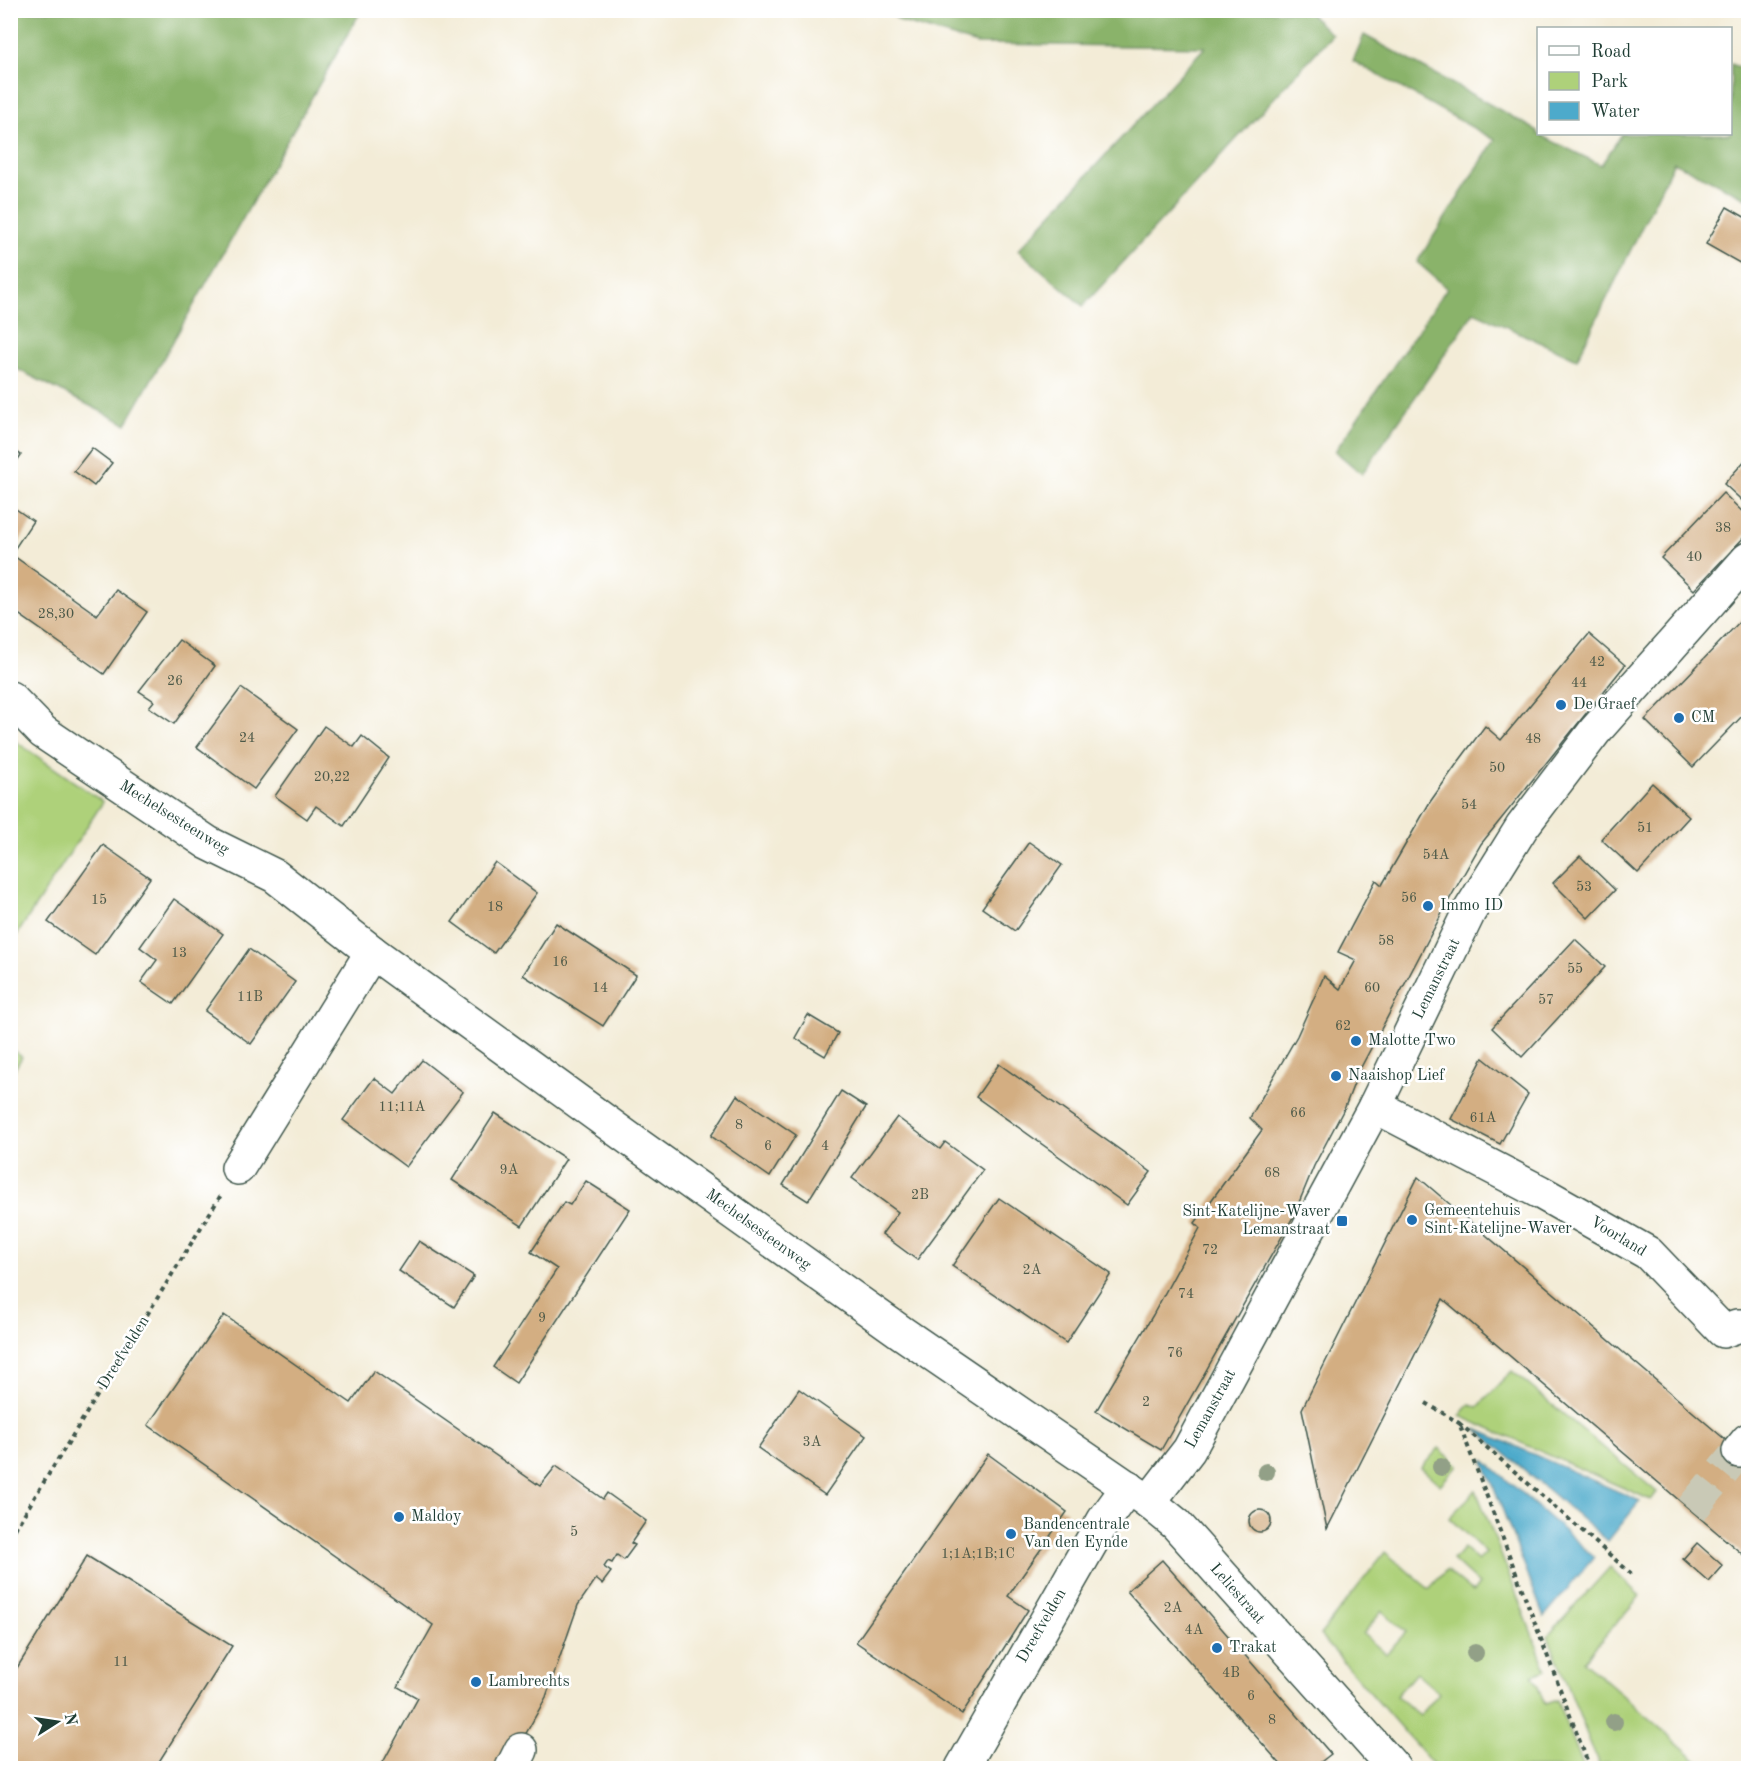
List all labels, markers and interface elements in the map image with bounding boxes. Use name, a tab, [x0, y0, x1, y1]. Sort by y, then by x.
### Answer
legend	[1537, 27, 1732, 135]
text: Road	[1591, 43, 1631, 61]
text: Park	[1591, 73, 1628, 91]
text: Water	[1591, 103, 1640, 121]
house number: 38	[1715, 521, 1731, 535]
house number: 40	[1686, 550, 1702, 564]
house number: 28,30	[38, 607, 74, 621]
house number: 42	[1589, 655, 1605, 669]
house number: 26	[167, 674, 183, 688]
house number: 44	[1571, 676, 1587, 690]
place label: De Graef	[1573, 697, 1637, 713]
marker: De Graef	[1554, 698, 1568, 712]
place label: CM	[1691, 710, 1715, 726]
marker: CM	[1672, 711, 1686, 725]
house number: 24	[239, 731, 255, 745]
house number: 48	[1525, 732, 1541, 746]
house number: 50	[1489, 761, 1505, 775]
house number: 20,22	[314, 770, 350, 784]
street label: Mechelsesteenweg	[116, 778, 232, 858]
house number: 54	[1461, 798, 1477, 812]
house number: 51	[1637, 821, 1653, 835]
house number: 54A	[1423, 848, 1450, 862]
house number: 53	[1576, 880, 1592, 894]
house number: 56	[1401, 891, 1417, 905]
house number: 15	[91, 893, 107, 907]
place label: Immo ID	[1440, 898, 1503, 914]
marker: Immo ID	[1421, 899, 1435, 913]
house number: 18	[487, 900, 503, 914]
house number: 58	[1378, 934, 1394, 948]
street label: Lemanstraat	[1411, 936, 1464, 1022]
house number: 13	[171, 946, 187, 960]
house number: 16	[552, 955, 568, 969]
house number: 55	[1567, 962, 1583, 976]
house number: 14	[592, 981, 608, 995]
house number: 60	[1364, 981, 1380, 995]
house number: 11B	[237, 990, 263, 1004]
house number: 57	[1538, 993, 1554, 1007]
house number: 62	[1335, 1019, 1351, 1033]
place label: Malotte Two	[1368, 1033, 1456, 1049]
marker: Malotte Two	[1349, 1034, 1363, 1048]
place label: Naaishop Lief	[1348, 1068, 1445, 1084]
marker: Naaishop Lief	[1329, 1069, 1343, 1083]
house number: 11;11A	[378, 1100, 426, 1114]
house number: 66	[1290, 1106, 1306, 1120]
house number: 61A	[1470, 1111, 1497, 1125]
house number: 8	[735, 1118, 743, 1132]
house number: 6	[764, 1139, 772, 1153]
house number: 4	[821, 1139, 829, 1153]
house number: 9A	[500, 1163, 519, 1177]
house number: 68	[1264, 1166, 1280, 1180]
street label: Mechelsesteenweg	[702, 1187, 814, 1274]
house number: 2B	[911, 1188, 929, 1202]
place label: Gemeentehuis Sint-Katelijne-Waver	[1424, 1203, 1572, 1237]
place label: Sint-Katelijne-Waver Lemanstraat	[1182, 1204, 1330, 1238]
marker: Gemeentehuis Sint-Katelijne-Waver	[1405, 1213, 1419, 1227]
marker: Sint-Katelijne-Waver Lemanstraat	[1335, 1214, 1349, 1228]
street label: Voorland	[1587, 1214, 1649, 1260]
house number: 72	[1202, 1243, 1218, 1257]
house number: 2A	[1023, 1263, 1042, 1277]
house number: 74	[1178, 1287, 1194, 1301]
house number: 9	[538, 1311, 546, 1325]
street label: Dreefvelden	[95, 1313, 153, 1392]
house number: 76	[1167, 1346, 1183, 1360]
street label: Lemanstraat	[1183, 1366, 1239, 1451]
house number: 2	[1142, 1395, 1150, 1409]
house number: 3A	[803, 1435, 822, 1449]
place label: Maldoy	[411, 1509, 462, 1525]
marker: Maldoy	[392, 1510, 406, 1524]
place label: Bandencentrale Van den Eynde	[1023, 1517, 1130, 1551]
house number: 5	[570, 1525, 578, 1539]
marker: Bandencentrale Van den Eynde	[1004, 1527, 1018, 1541]
house number: 1;1A;1B;1C	[941, 1547, 1015, 1561]
street label: Leliestraat	[1206, 1561, 1268, 1628]
street label: Dreefvelden	[1014, 1586, 1070, 1666]
house number: 2A	[1164, 1601, 1183, 1615]
house number: 4A	[1185, 1623, 1204, 1637]
place label: Trakat	[1229, 1640, 1277, 1656]
marker: Trakat	[1210, 1641, 1224, 1655]
house number: 11	[113, 1655, 129, 1669]
house number: 4B	[1222, 1666, 1240, 1680]
place label: Lambrechts	[488, 1674, 570, 1690]
marker: Lambrechts	[469, 1675, 483, 1689]
house number: 6	[1247, 1689, 1255, 1703]
north arrow	[27, 1692, 87, 1752]
text: N	[61, 1712, 79, 1728]
house number: 8	[1268, 1713, 1276, 1727]

